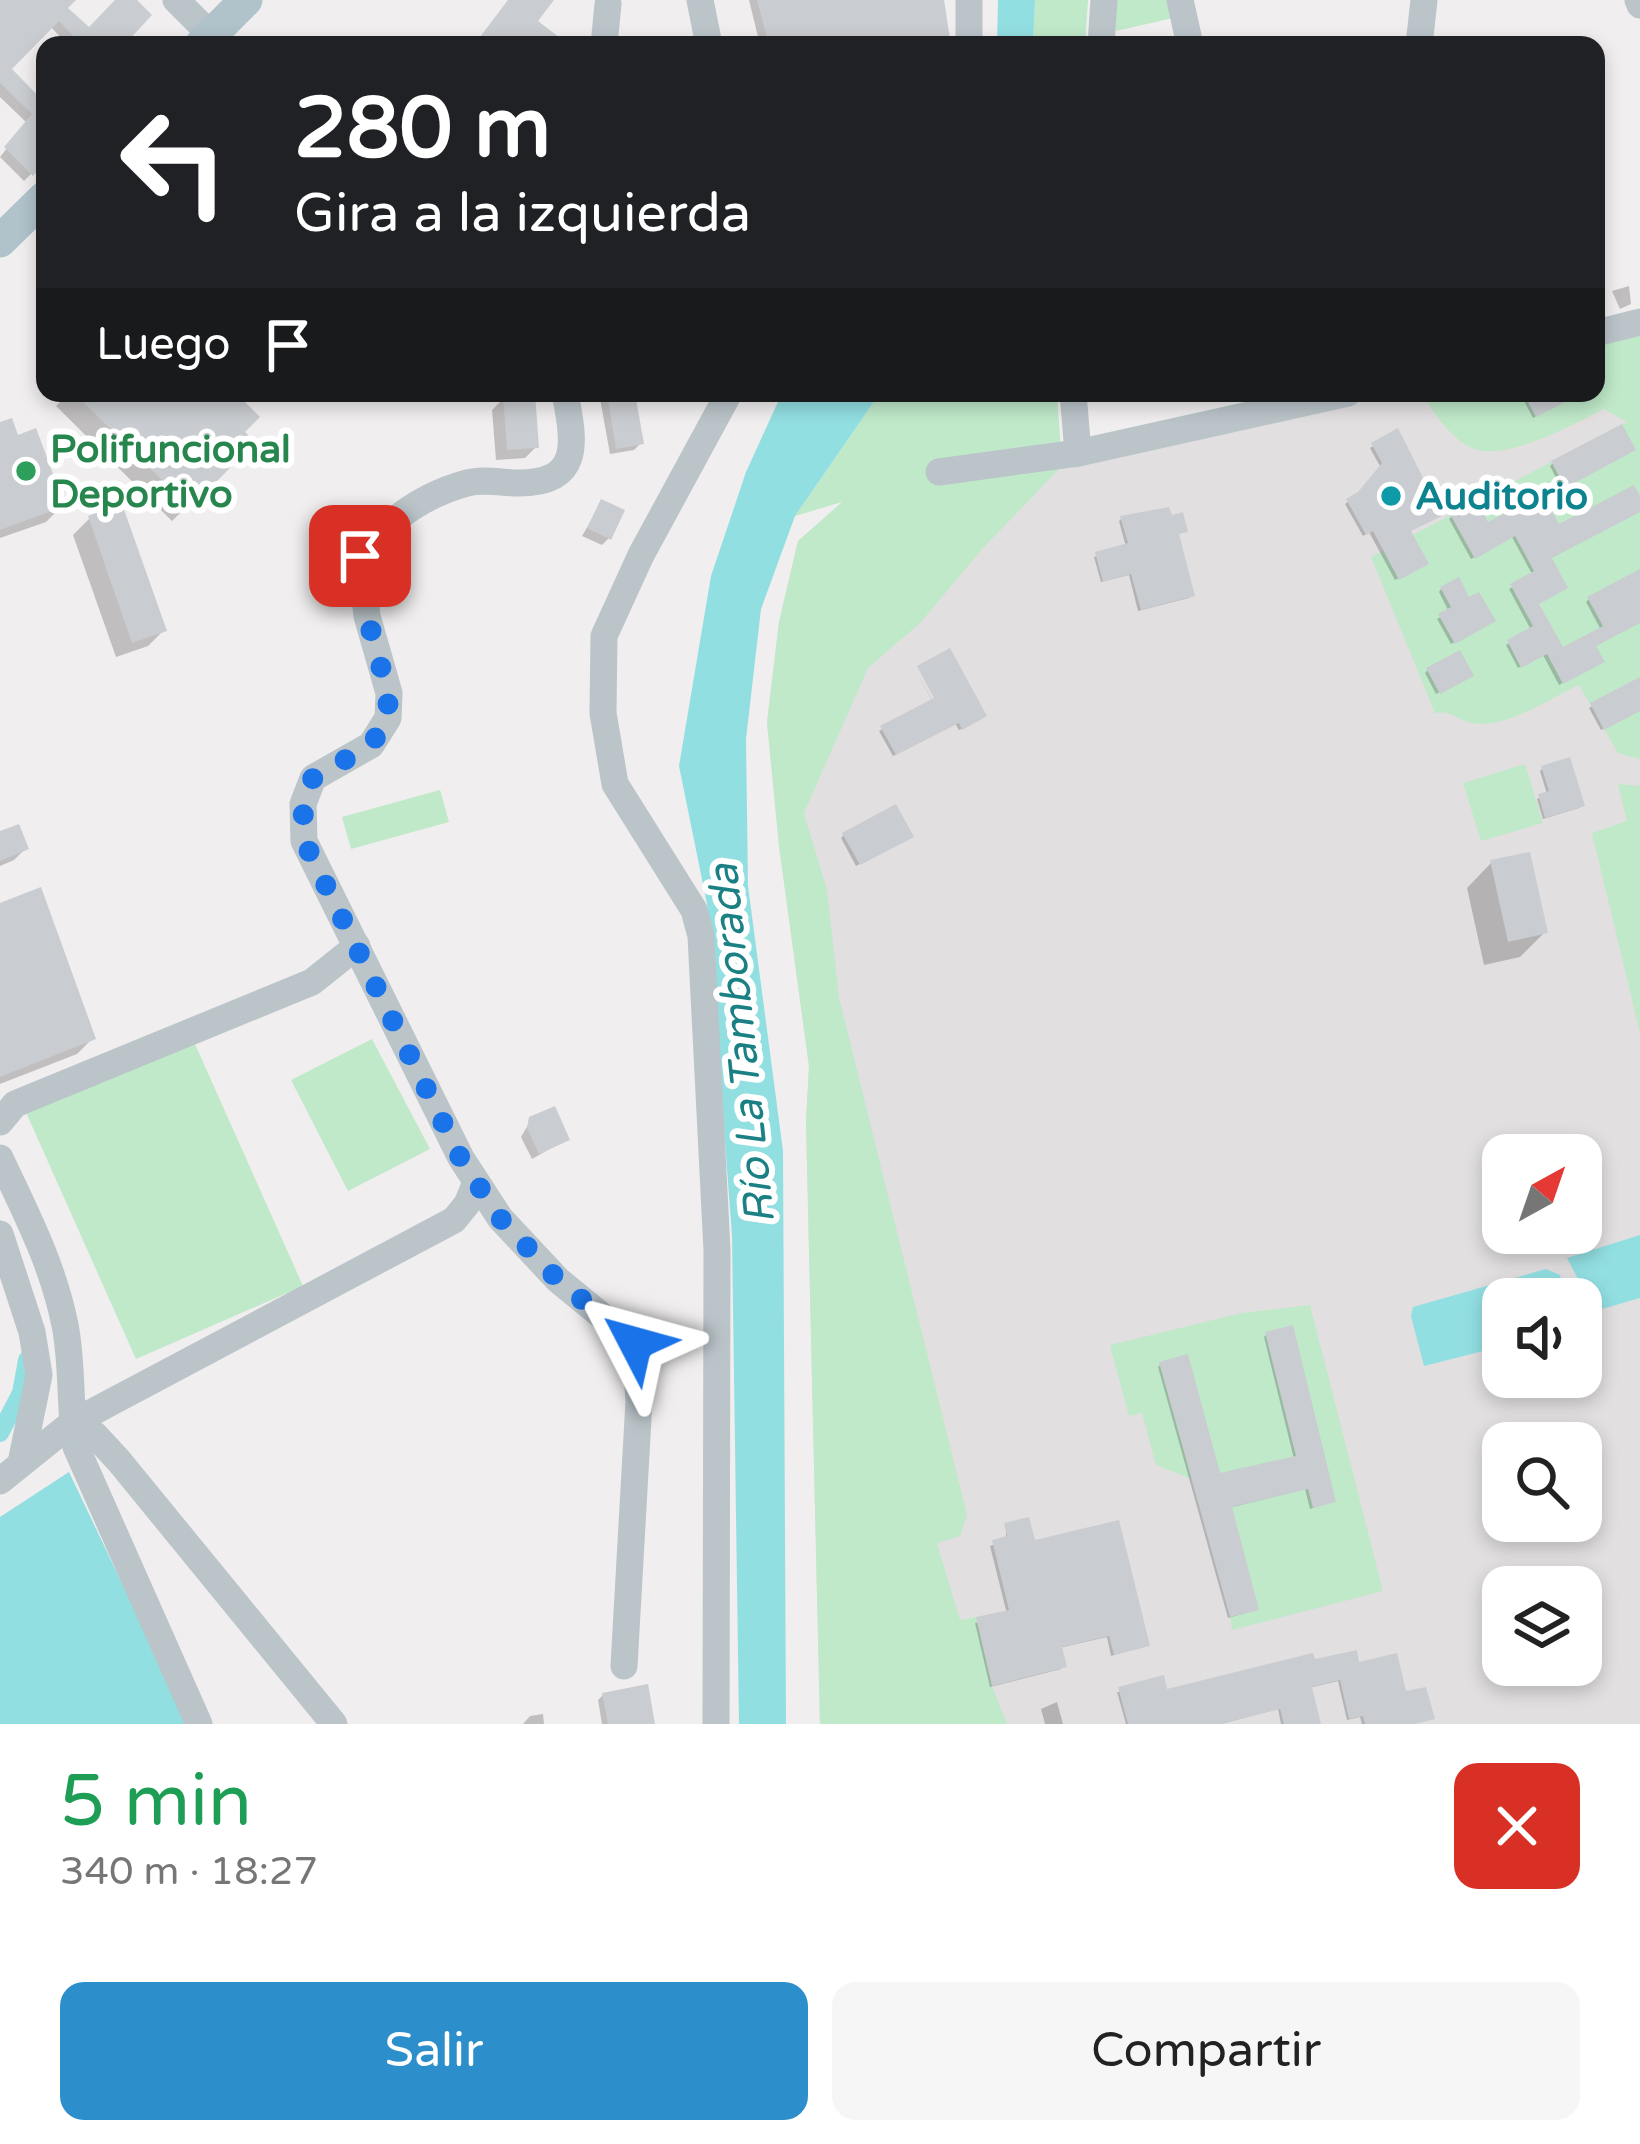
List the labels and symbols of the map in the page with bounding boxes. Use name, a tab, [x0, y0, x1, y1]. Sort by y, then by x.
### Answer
place label: Polifuncional Deportivo	[50, 426, 291, 518]
marker: Polifuncional Deportivo	[13, 458, 39, 484]
place label: Auditorio	[1415, 473, 1588, 520]
marker: Auditorio	[1378, 483, 1404, 509]
pin	[309, 505, 411, 607]
water label: Río La Tamborada	[698, 860, 786, 1227]
north arrow	[1482, 1134, 1602, 1254]
position arrow	[572, 1280, 698, 1406]

